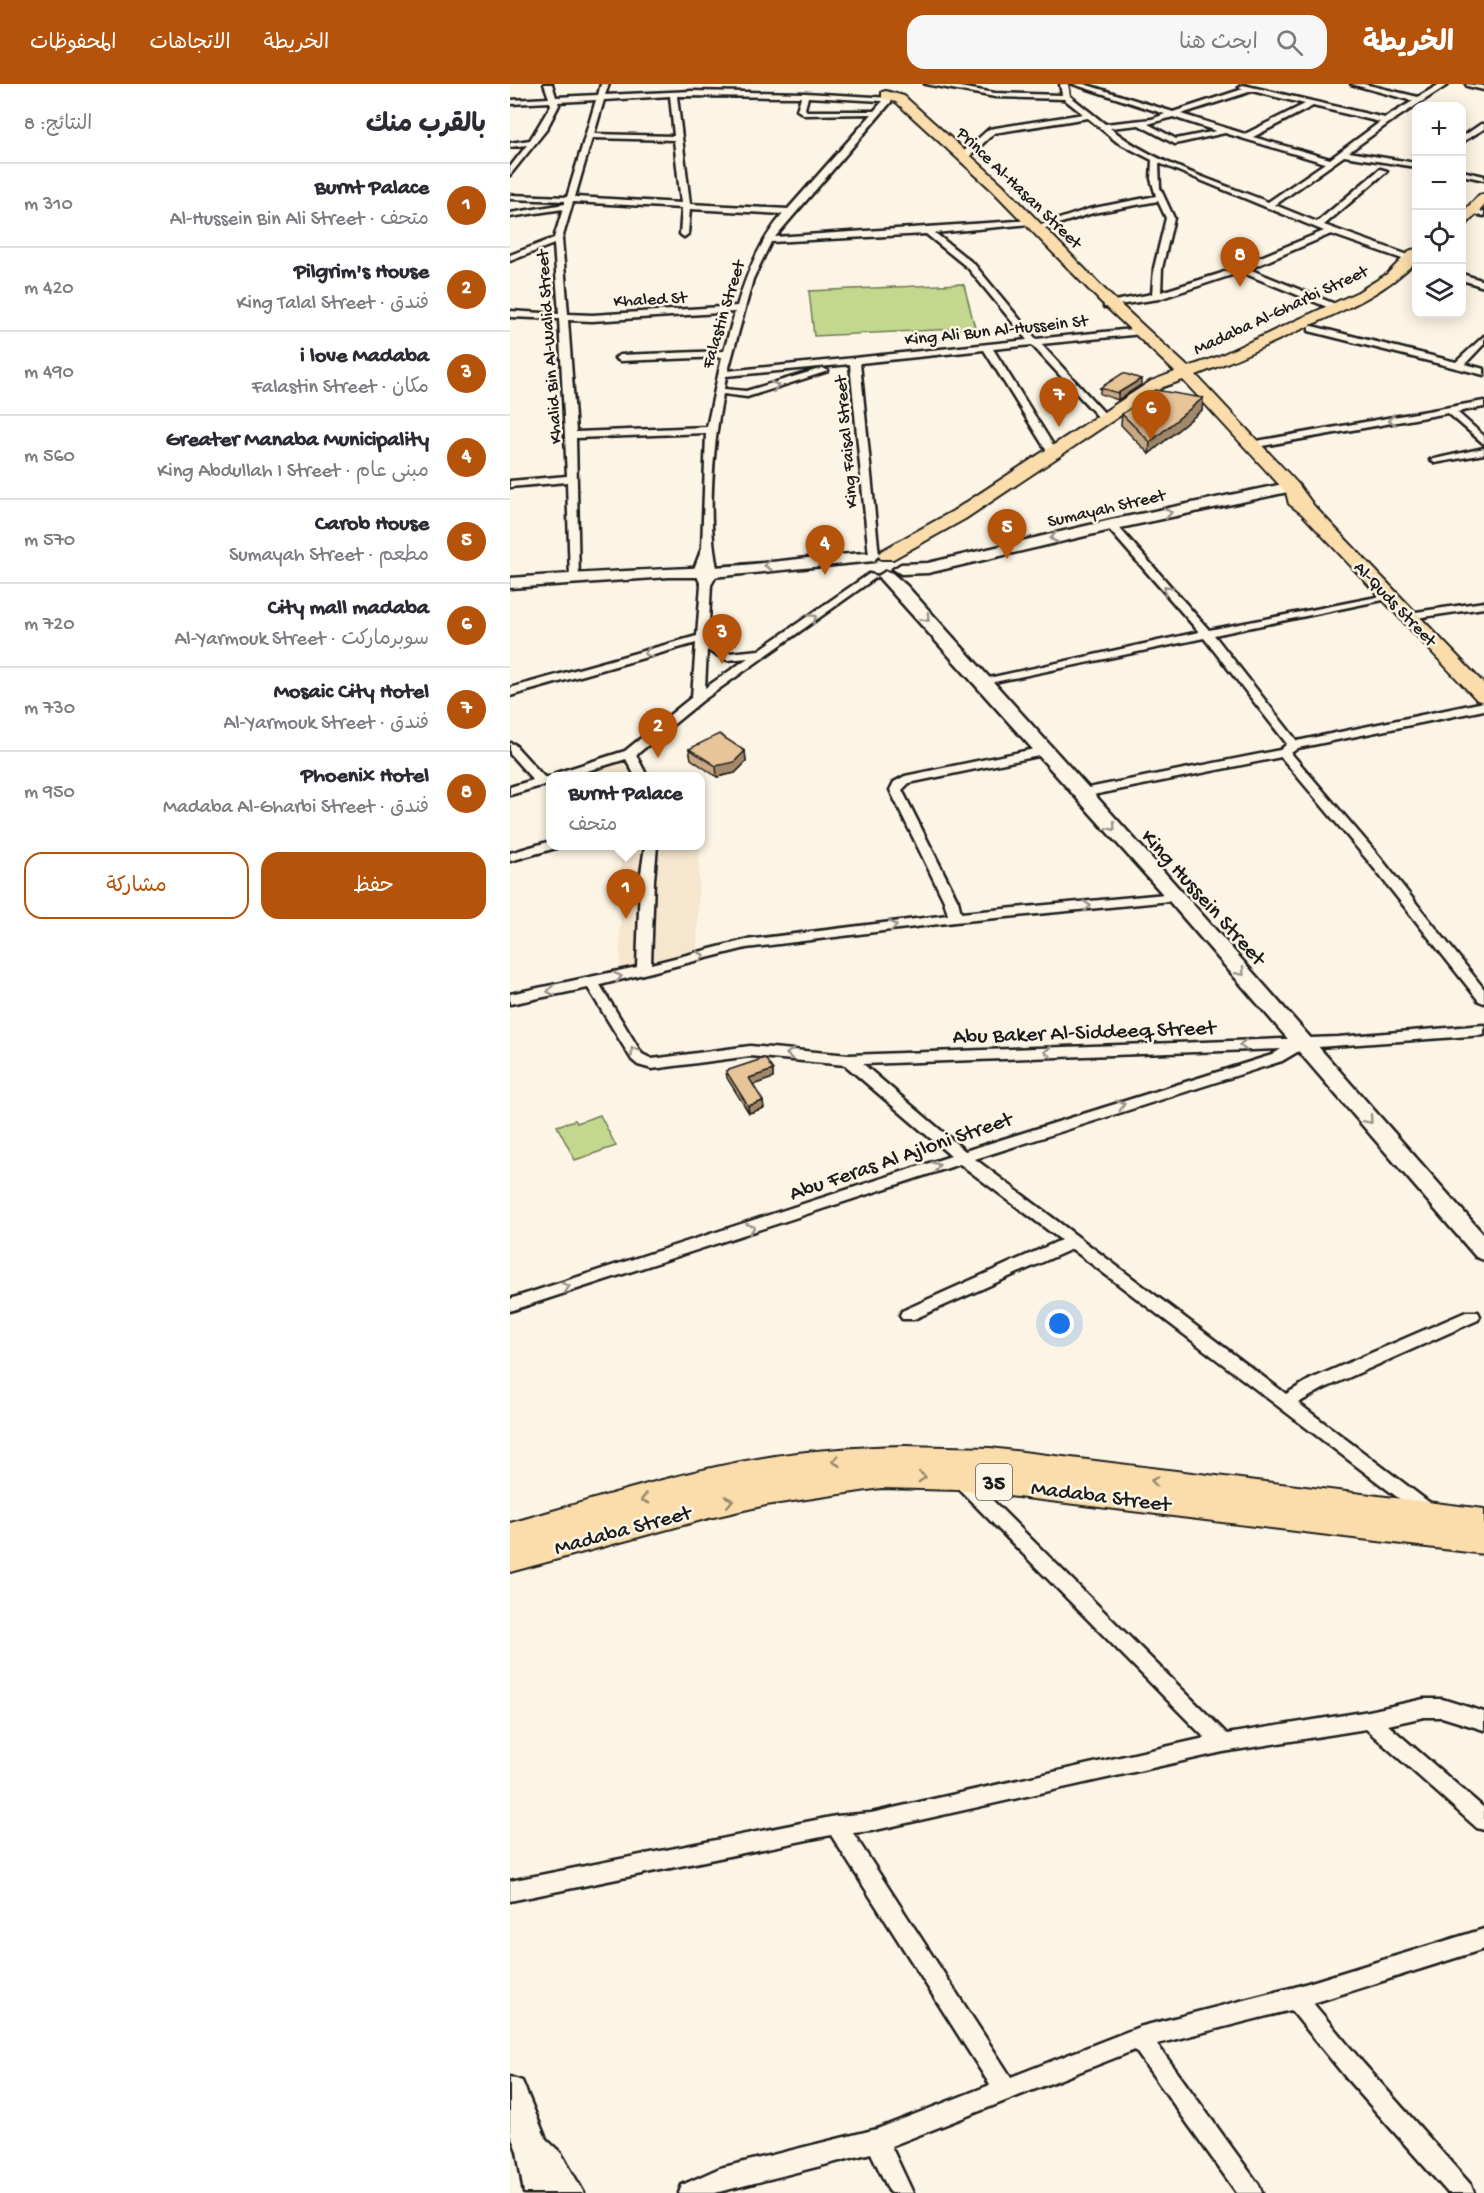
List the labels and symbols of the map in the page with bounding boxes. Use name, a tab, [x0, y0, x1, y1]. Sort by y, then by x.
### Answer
street label: Prince Al-Hasan Street	[950, 123, 1087, 255]
pin: 8	[1220, 238, 1260, 287]
street label: Khalid Bin Al-Walid Street	[533, 247, 568, 445]
street label: Falastin Street	[698, 257, 751, 372]
street label: Madaba Al-Gharbi Street	[1190, 261, 1373, 361]
street label: Khaled St	[613, 288, 689, 313]
street label: King Ali Bun Al-Hussein St	[904, 311, 1090, 352]
street label: King Faisal Street	[831, 373, 864, 509]
pin: 7	[1040, 378, 1078, 427]
one-way arrow	[769, 381, 780, 393]
pin: 6	[1132, 390, 1170, 440]
one-way arrow	[1388, 413, 1398, 426]
street label: Sumayah Street	[1046, 485, 1169, 533]
one-way arrow	[1163, 507, 1173, 520]
pin: 5	[988, 510, 1026, 559]
pin: 4	[806, 526, 844, 575]
one-way arrow	[1049, 531, 1059, 544]
one-way arrow	[763, 558, 772, 571]
street label: Al-Quds Street	[1348, 558, 1441, 653]
one-way arrow	[1163, 585, 1174, 596]
one-way arrow	[919, 611, 930, 622]
pin: 3	[702, 614, 742, 664]
one-way arrow	[806, 614, 817, 625]
one-way arrow	[643, 646, 653, 658]
pin: 2	[638, 708, 678, 758]
one-way arrow	[1105, 820, 1116, 831]
street label: King Hussein Street	[1134, 825, 1271, 974]
pin: 1	[606, 870, 646, 919]
one-way arrow	[1083, 900, 1092, 913]
one-way arrow	[889, 920, 898, 933]
one-way arrow	[696, 950, 706, 963]
one-way arrow	[1234, 966, 1245, 976]
one-way arrow	[613, 971, 623, 984]
one-way arrow	[546, 984, 556, 997]
street label: Abu Baker Al-Siddeeq Street	[952, 1016, 1218, 1052]
one-way arrow	[1239, 1039, 1248, 1052]
one-way arrow	[1044, 1046, 1053, 1059]
one-way arrow	[630, 1047, 641, 1058]
one-way arrow	[786, 1048, 795, 1061]
one-way arrow	[1115, 1100, 1126, 1112]
street label: Abu Feras Al Ajloni Street	[787, 1107, 1018, 1208]
one-way arrow	[1362, 1113, 1373, 1124]
one-way arrow	[930, 1160, 941, 1173]
one-way arrow	[745, 1223, 756, 1235]
one-way arrow	[560, 1282, 571, 1295]
your location	[1045, 1309, 1074, 1338]
one-way arrow	[831, 1455, 840, 1467]
road number: 35	[976, 1464, 1012, 1500]
one-way arrow	[917, 1471, 926, 1483]
one-way arrow	[1151, 1475, 1160, 1487]
street label: Madaba Street	[1029, 1477, 1174, 1520]
one-way arrow	[640, 1492, 650, 1505]
one-way arrow	[723, 1495, 733, 1508]
street label: Madaba Street	[552, 1501, 696, 1563]

